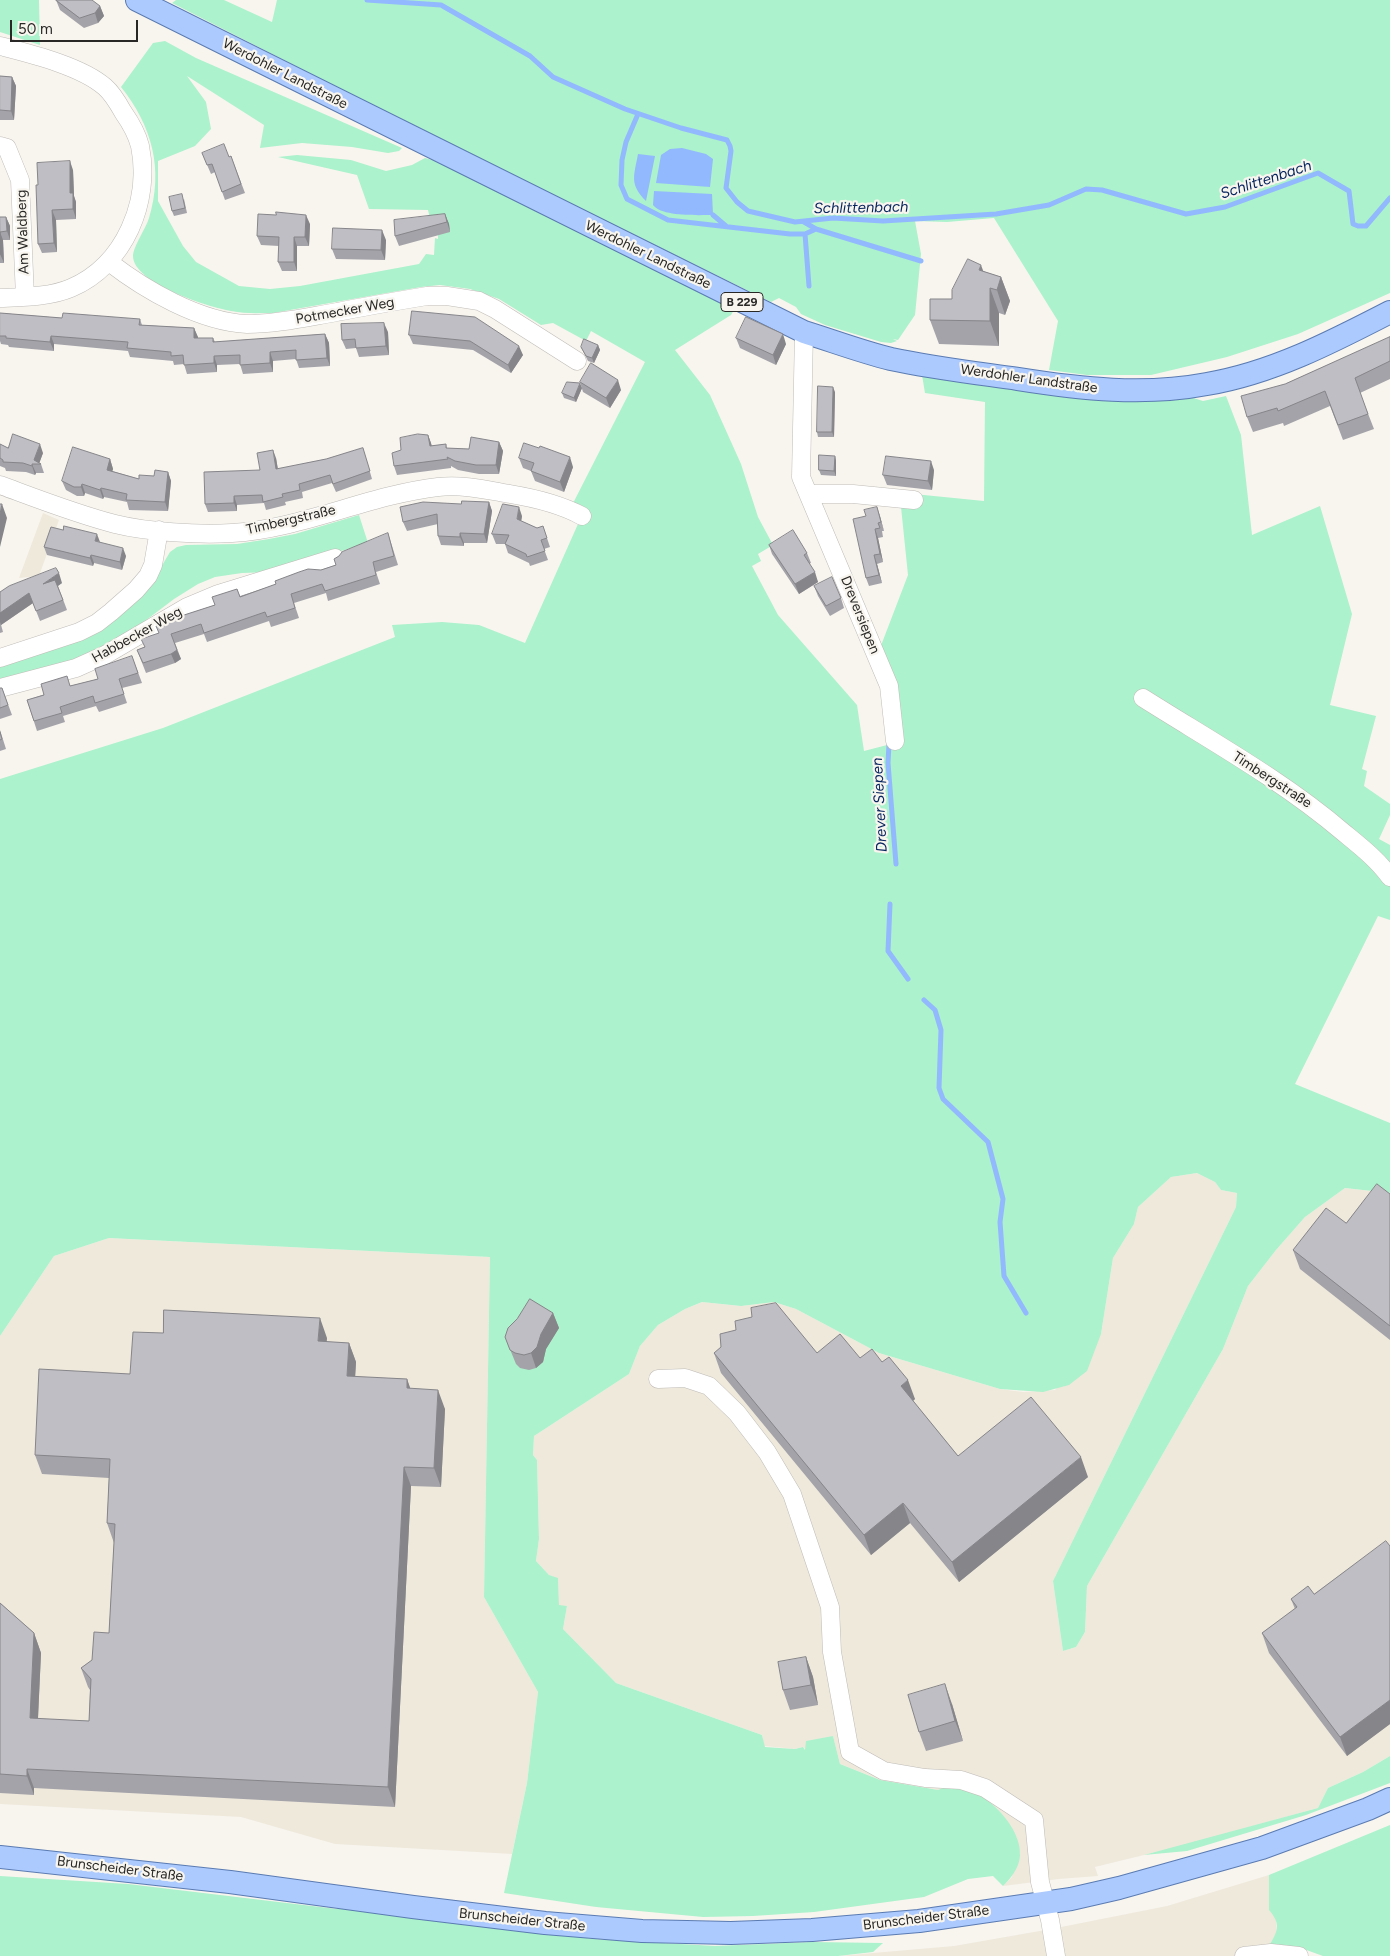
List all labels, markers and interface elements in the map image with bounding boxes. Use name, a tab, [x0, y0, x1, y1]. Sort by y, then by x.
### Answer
scale bar	[12, 10, 140, 42]
text: 50 m	[18, 20, 53, 38]
street label: Werdohler Landstraße	[220, 35, 350, 113]
water label: Schlittenbach	[1218, 157, 1314, 203]
street label: Am Waldberg	[13, 189, 33, 275]
water label: Schlittenbach	[813, 198, 909, 218]
street label: Werdohler Landstraße	[582, 217, 714, 293]
road number: B 229	[721, 292, 763, 312]
street label: Potmecker Weg	[294, 294, 396, 328]
street label: Werdohler Landstraße	[960, 361, 1098, 397]
street label: Timbergstraße	[245, 502, 337, 538]
street label: Dreversiepen	[837, 574, 883, 656]
street label: Habbecker Weg	[89, 603, 185, 667]
street label: Timbergstraße	[1229, 748, 1315, 812]
water label: Drever Siepen	[869, 757, 891, 853]
street label: Brunscheider Straße	[56, 1853, 184, 1885]
street label: Brunscheider Straße	[862, 1902, 990, 1934]
street label: Brunscheider Straße	[458, 1905, 586, 1935]

